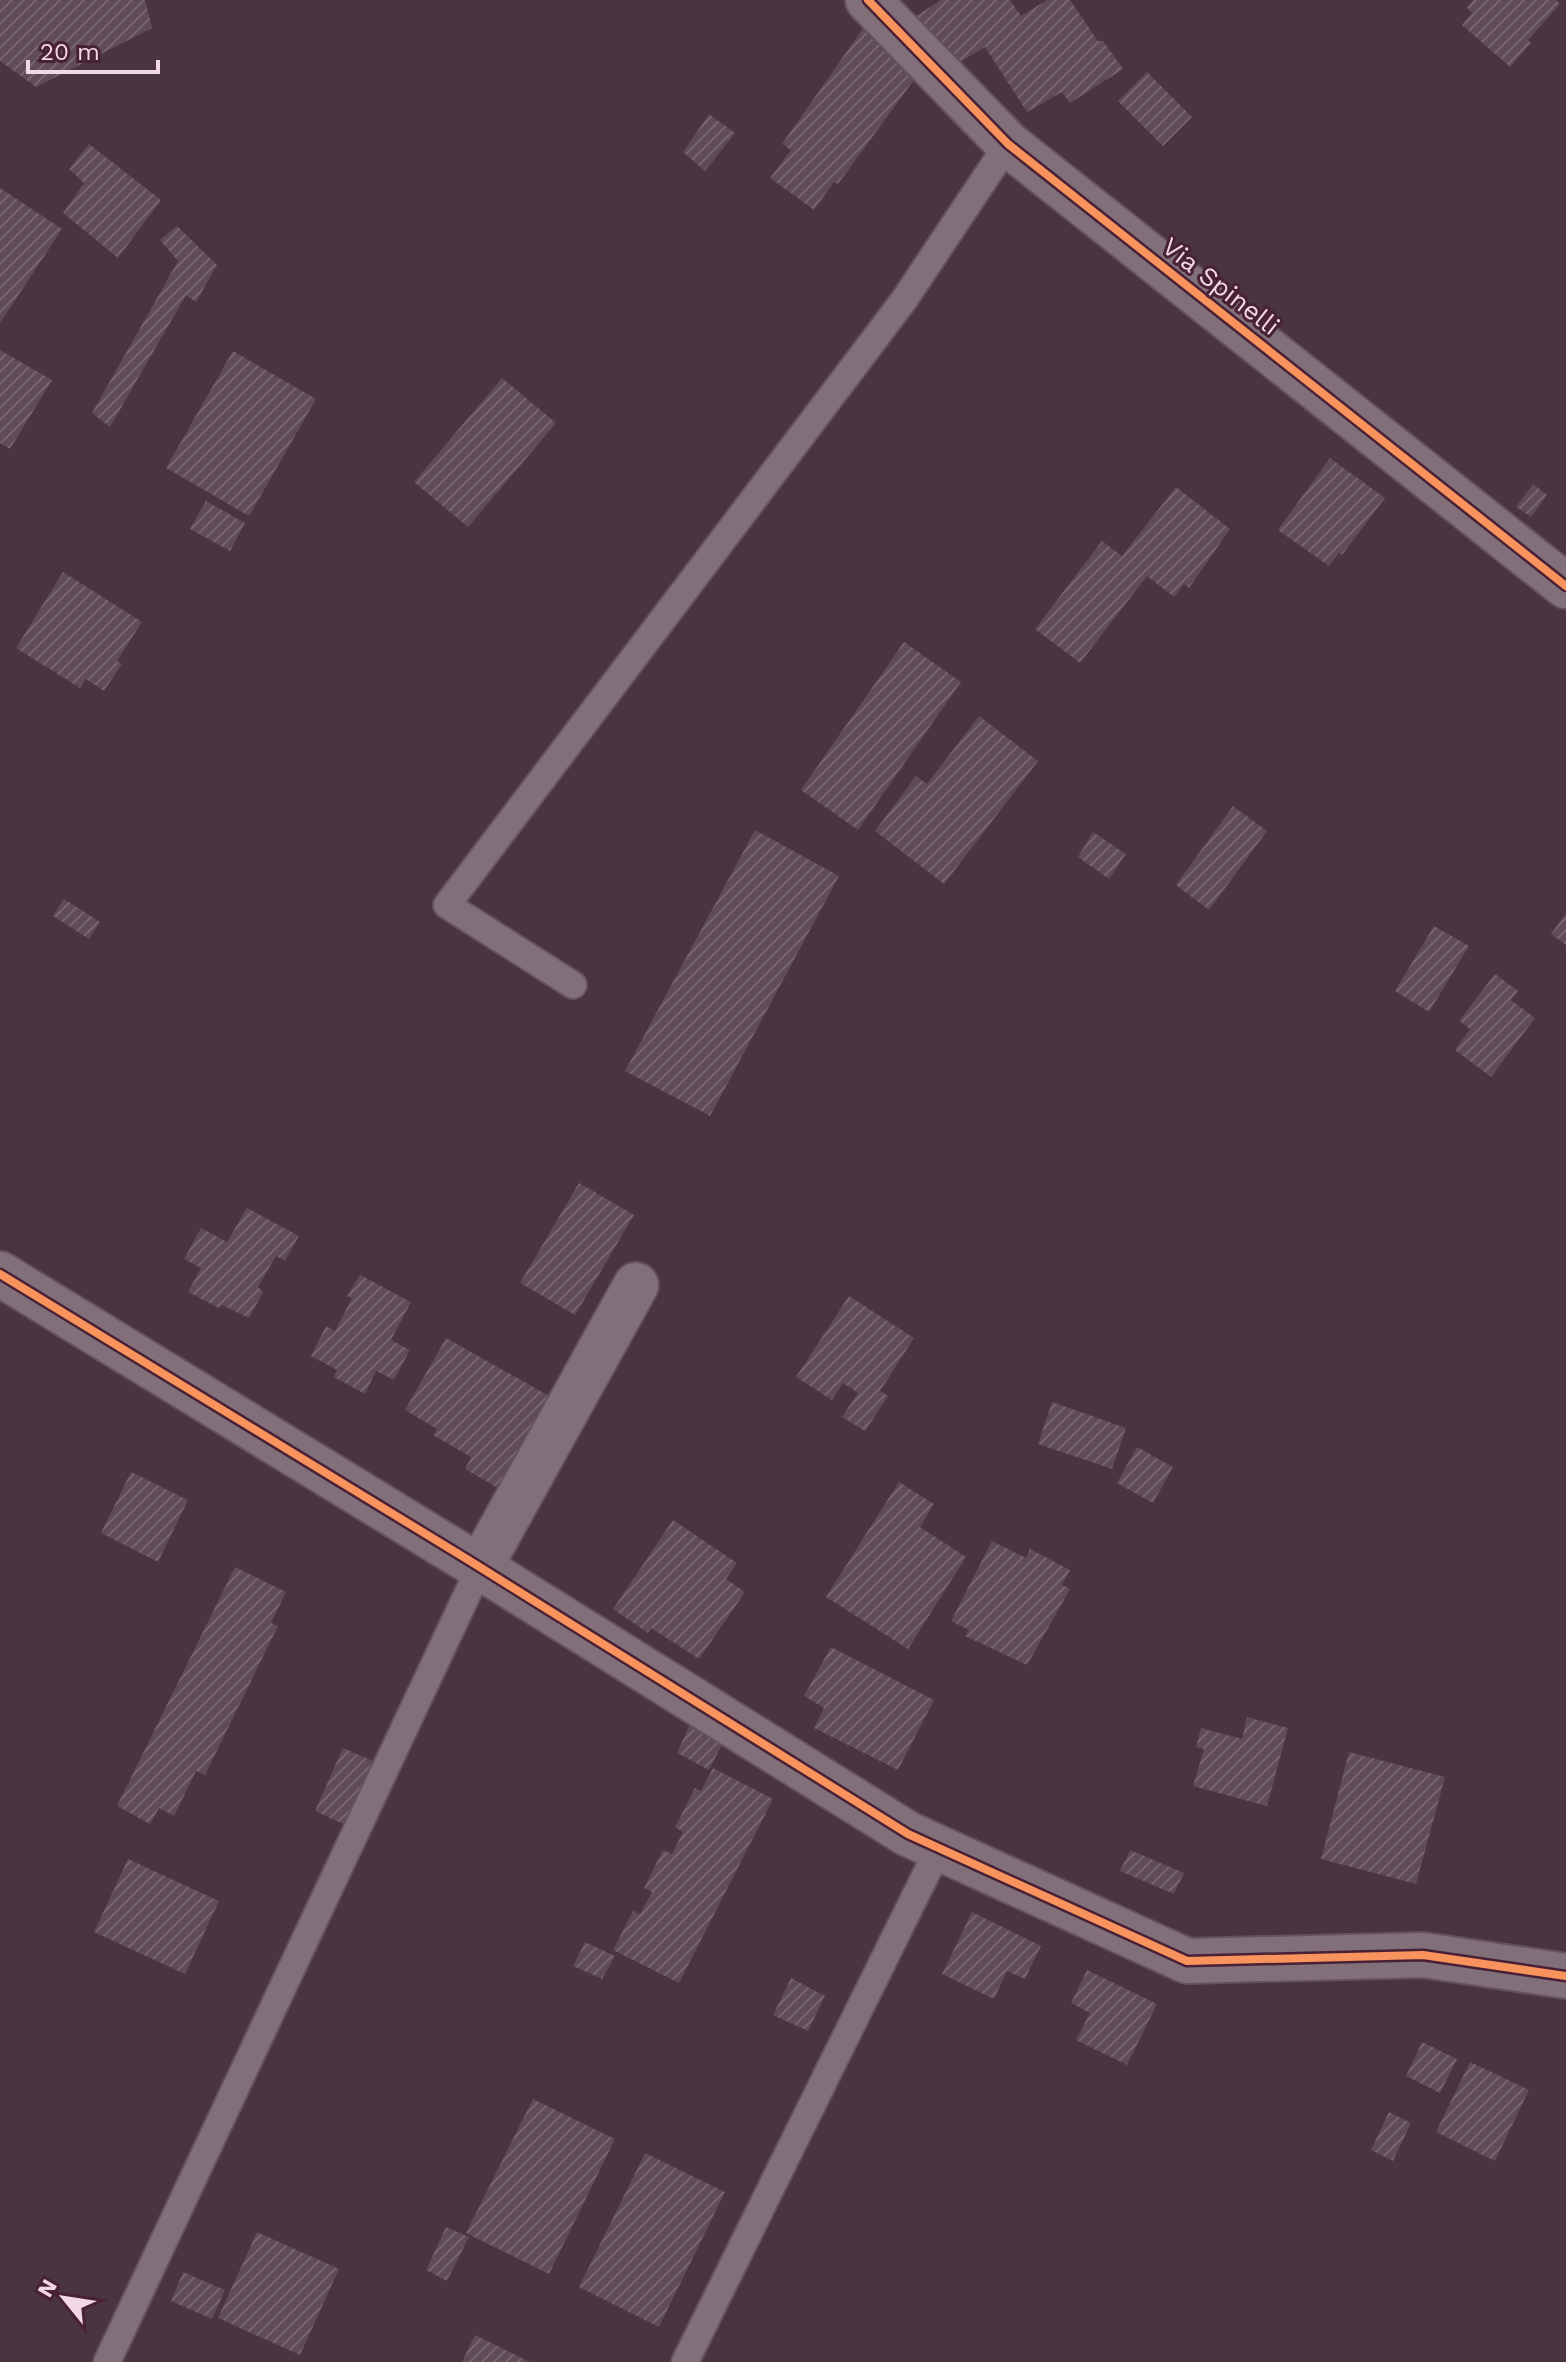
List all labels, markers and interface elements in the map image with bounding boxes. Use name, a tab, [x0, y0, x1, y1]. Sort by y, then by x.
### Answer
scale bar	[28, 24, 158, 74]
text: 20 m	[40, 38, 100, 66]
street label: Via Spinelli	[1156, 231, 1286, 341]
north arrow	[24, 2258, 104, 2338]
text: N	[32, 2275, 62, 2302]

